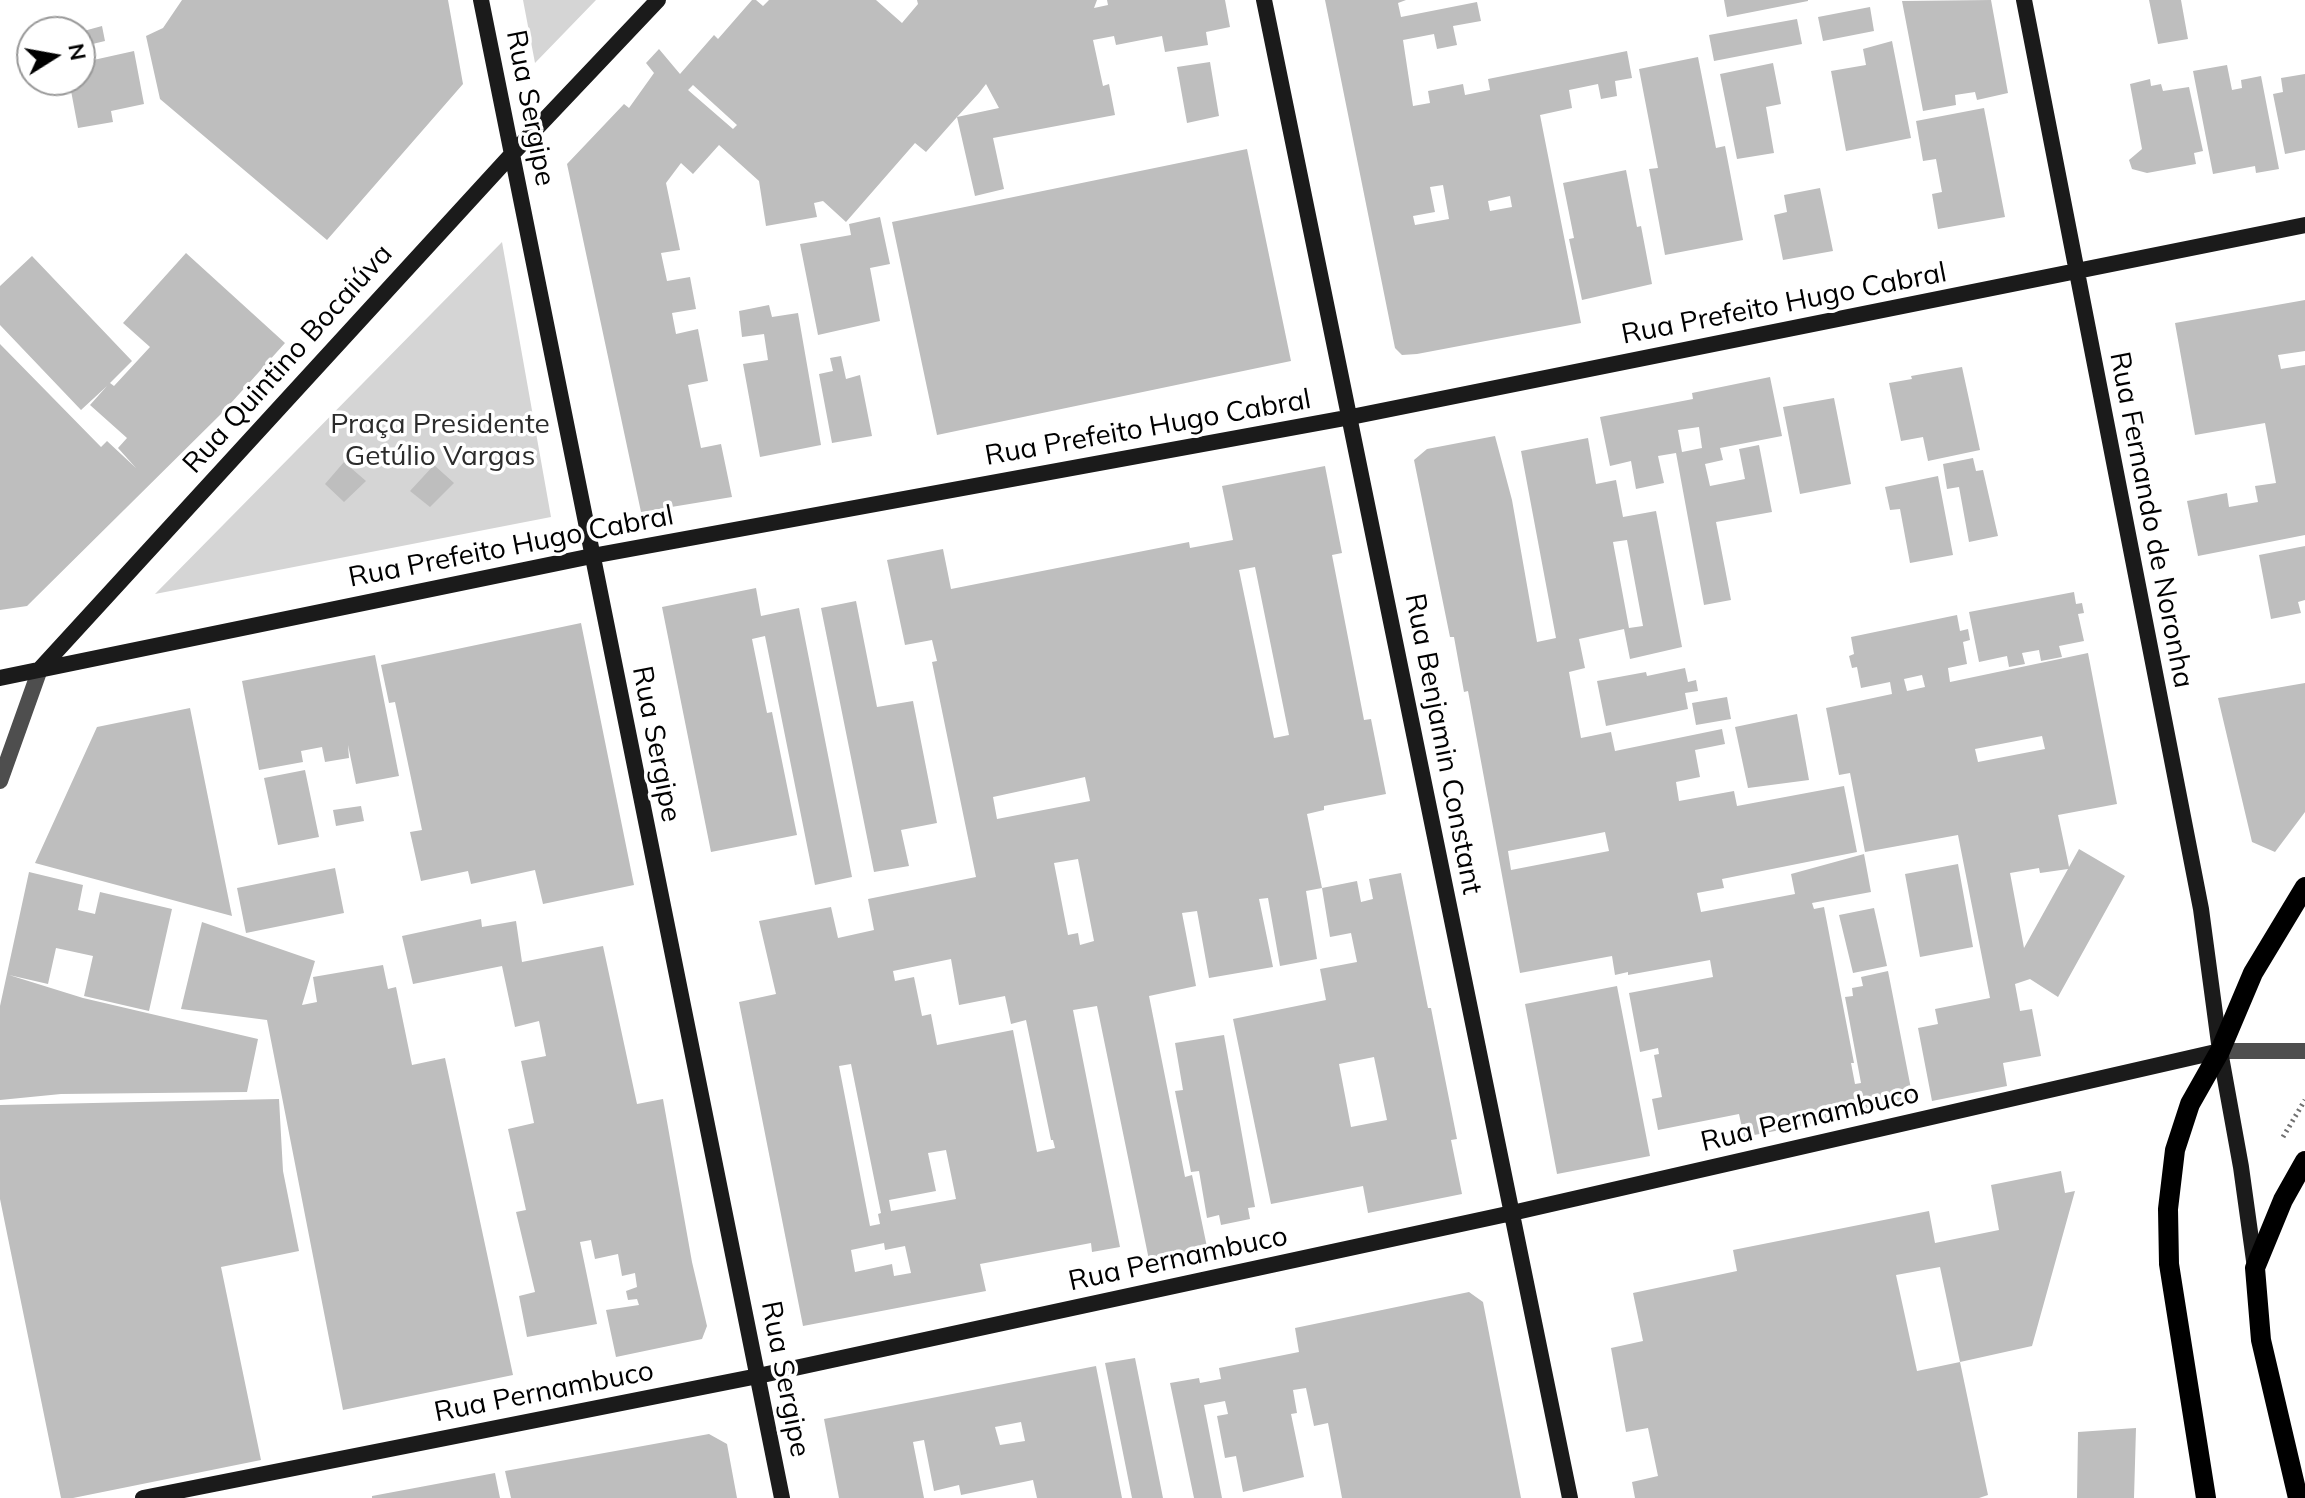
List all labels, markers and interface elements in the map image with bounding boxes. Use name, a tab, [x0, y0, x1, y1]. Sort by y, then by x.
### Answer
north arrow	[16, 16, 96, 96]
street label: Rua Sergipe	[498, 27, 562, 189]
text: N	[62, 41, 93, 63]
street label: Rua Quintino Bocaiúva	[176, 238, 400, 480]
street label: Rua Prefeito Hugo Cabral	[1619, 256, 1949, 352]
street label: Rua Fernando de Noronha	[2102, 349, 2200, 691]
street label: Rua Prefeito Hugo Cabral	[982, 383, 1314, 473]
park label: Praça Presidente Getúlio Vargas	[330, 408, 550, 474]
street label: Rua Prefeito Hugo Cabral	[346, 499, 676, 595]
street label: Rua Benjamin Constant	[1397, 591, 1489, 897]
street label: Rua Sergipe	[624, 663, 688, 825]
street label: Rua Pernambuco	[1698, 1077, 1922, 1159]
street label: Rua Pernambuco	[1065, 1219, 1291, 1299]
street label: Rua Sergipe	[753, 1298, 817, 1460]
street label: Rua Pernambuco	[431, 1354, 657, 1430]

